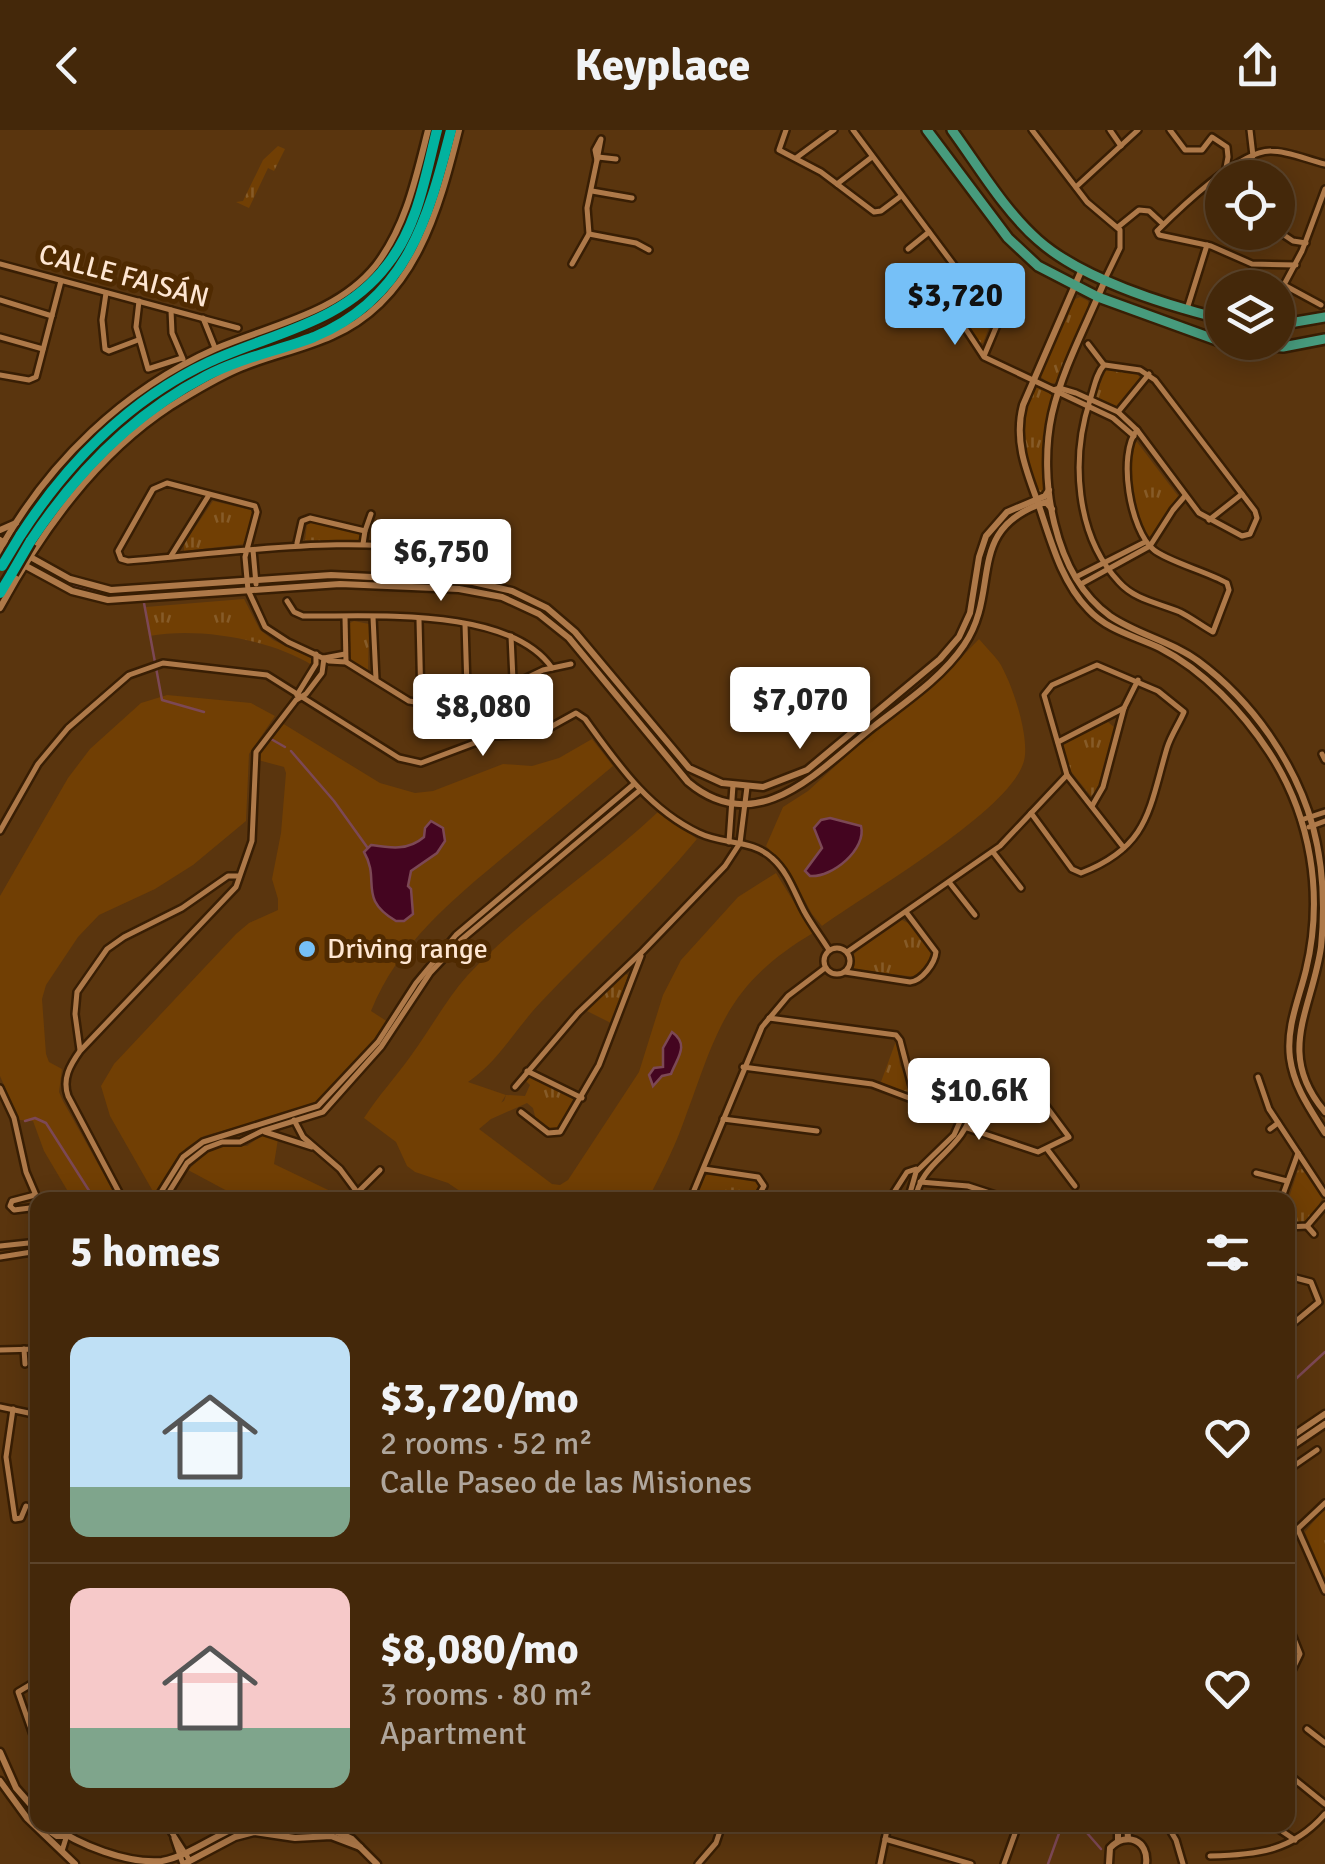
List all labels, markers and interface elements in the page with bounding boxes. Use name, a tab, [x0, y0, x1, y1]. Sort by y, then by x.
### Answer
icon: back	[40, 38, 95, 93]
text: Keyplace	[574, 38, 751, 93]
icon: share	[1230, 38, 1285, 93]
map controls	[1205, 160, 1295, 360]
button: locate	[1205, 160, 1295, 250]
street label: CALLE FAISÁN	[35, 237, 213, 315]
pin: $3,720	[874, 263, 1036, 348]
button: layers	[1205, 270, 1295, 360]
text: $3,720	[907, 276, 1003, 315]
pin: $6,750	[360, 519, 522, 604]
text: $6,750	[393, 532, 489, 571]
pin: $7,070	[719, 667, 881, 752]
pin: $8,080	[402, 674, 564, 759]
text: $7,070	[752, 680, 848, 719]
text: $8,080	[435, 687, 531, 726]
place label: Driving range	[327, 932, 488, 966]
marker: Driving range	[296, 938, 318, 960]
pin: $10.6K	[898, 1058, 1060, 1143]
text: $10.6K	[930, 1071, 1028, 1110]
icon: filters	[1200, 1225, 1255, 1280]
text: 5 homes	[70, 1227, 220, 1278]
text: $3,720/mo	[380, 1373, 579, 1424]
icon: home	[150, 1377, 270, 1497]
icon: heart	[1200, 1410, 1255, 1465]
text: 2 rooms · 52 m²	[380, 1424, 593, 1463]
text: Calle Paseo de las Misiones	[380, 1463, 752, 1502]
text: $8,080/mo	[380, 1624, 579, 1675]
icon: home	[150, 1628, 270, 1748]
icon: heart	[1200, 1661, 1255, 1716]
text: 3 rooms · 80 m²	[380, 1675, 593, 1714]
text: Apartment	[380, 1714, 527, 1753]

